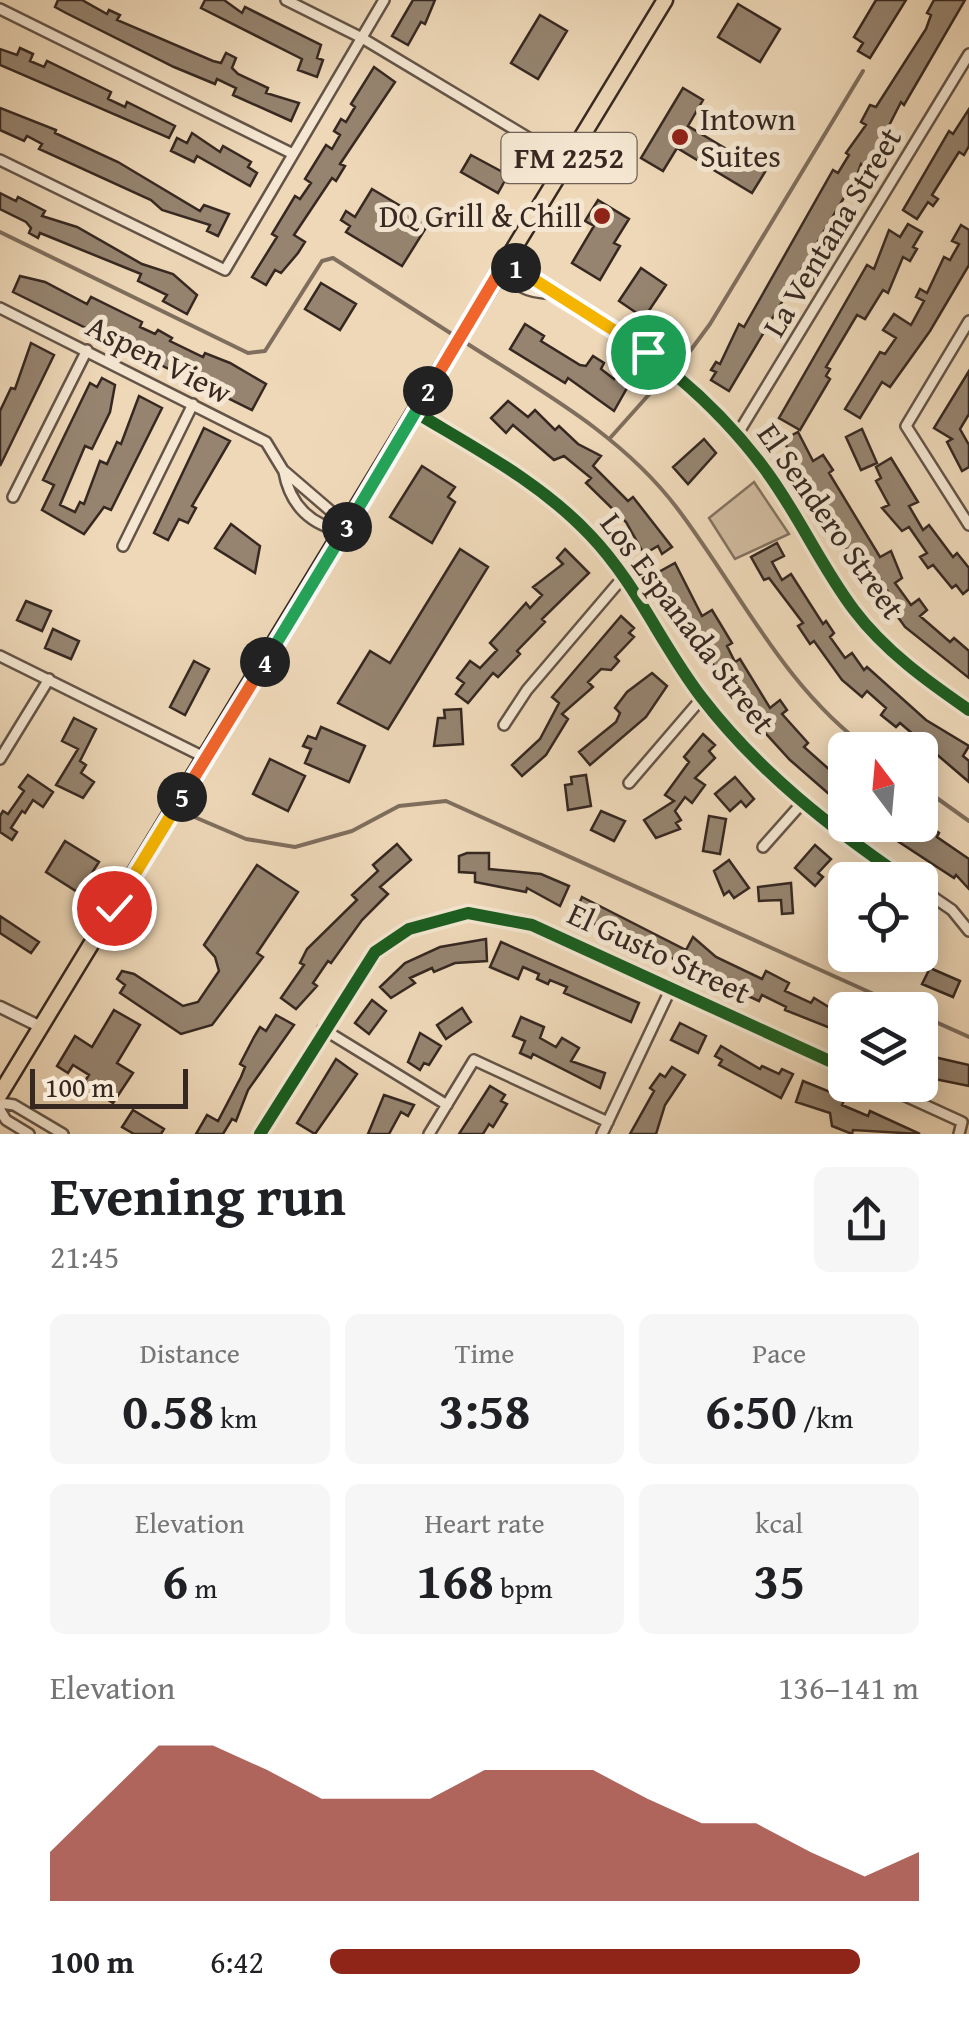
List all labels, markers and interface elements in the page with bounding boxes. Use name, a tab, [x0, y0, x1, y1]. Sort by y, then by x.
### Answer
place label: Intown Suites	[700, 95, 796, 179]
street label: La Ventana Street	[750, 118, 913, 346]
marker: Intown Suites	[669, 126, 691, 148]
road number: FM 2252	[502, 133, 636, 183]
place label: DQ Grill & Chill	[379, 192, 582, 239]
marker: DQ Grill & Chill	[591, 205, 613, 227]
pin: 1	[491, 243, 541, 293]
text: 1	[509, 247, 523, 288]
street label: Aspen View	[79, 302, 240, 415]
pin	[606, 310, 691, 395]
icon: arrive	[621, 325, 676, 380]
pin: 2	[403, 366, 453, 416]
text: 2	[421, 370, 435, 411]
street label: El Sendero Street	[746, 413, 917, 628]
pin: 3	[322, 502, 372, 552]
street label: Los Espanada Street	[590, 502, 787, 743]
text: 3	[340, 506, 354, 547]
pin: 4	[240, 637, 290, 687]
text: 4	[258, 641, 272, 682]
north arrow	[828, 732, 938, 842]
map controls	[828, 732, 938, 1102]
pin: 5	[157, 772, 207, 822]
text: 5	[175, 776, 189, 817]
button: locate	[828, 862, 938, 972]
pin	[72, 866, 157, 951]
icon: check	[87, 881, 142, 936]
street label: El Gusto Street	[560, 890, 758, 1015]
button: layers	[828, 992, 938, 1102]
scale bar	[30, 1064, 188, 1108]
text: 100 m	[45, 1066, 114, 1107]
text: Evening run	[50, 1155, 346, 1235]
button: share	[814, 1167, 919, 1272]
text: 21:45	[50, 1233, 119, 1280]
text: Distance	[140, 1332, 240, 1373]
text: Time	[455, 1332, 514, 1373]
text: Pace	[752, 1332, 806, 1373]
text: 0.58	[122, 1373, 214, 1446]
text: 3:58	[439, 1373, 530, 1446]
text: 6:50	[705, 1373, 797, 1446]
text: km	[214, 1397, 257, 1438]
text: /km	[797, 1397, 853, 1438]
text: Elevation	[135, 1502, 245, 1543]
text: Heart rate	[424, 1502, 545, 1543]
text: kcal	[755, 1502, 803, 1543]
text: 6	[162, 1543, 188, 1616]
text: 168	[416, 1543, 494, 1616]
text: 35	[753, 1543, 805, 1616]
text: m	[188, 1567, 217, 1608]
text: bpm	[494, 1567, 553, 1608]
text: Elevation	[50, 1664, 175, 1711]
text: 136–141 m	[778, 1664, 919, 1711]
text: 100 m	[50, 1938, 134, 1985]
text: 6:42	[210, 1938, 264, 1985]

